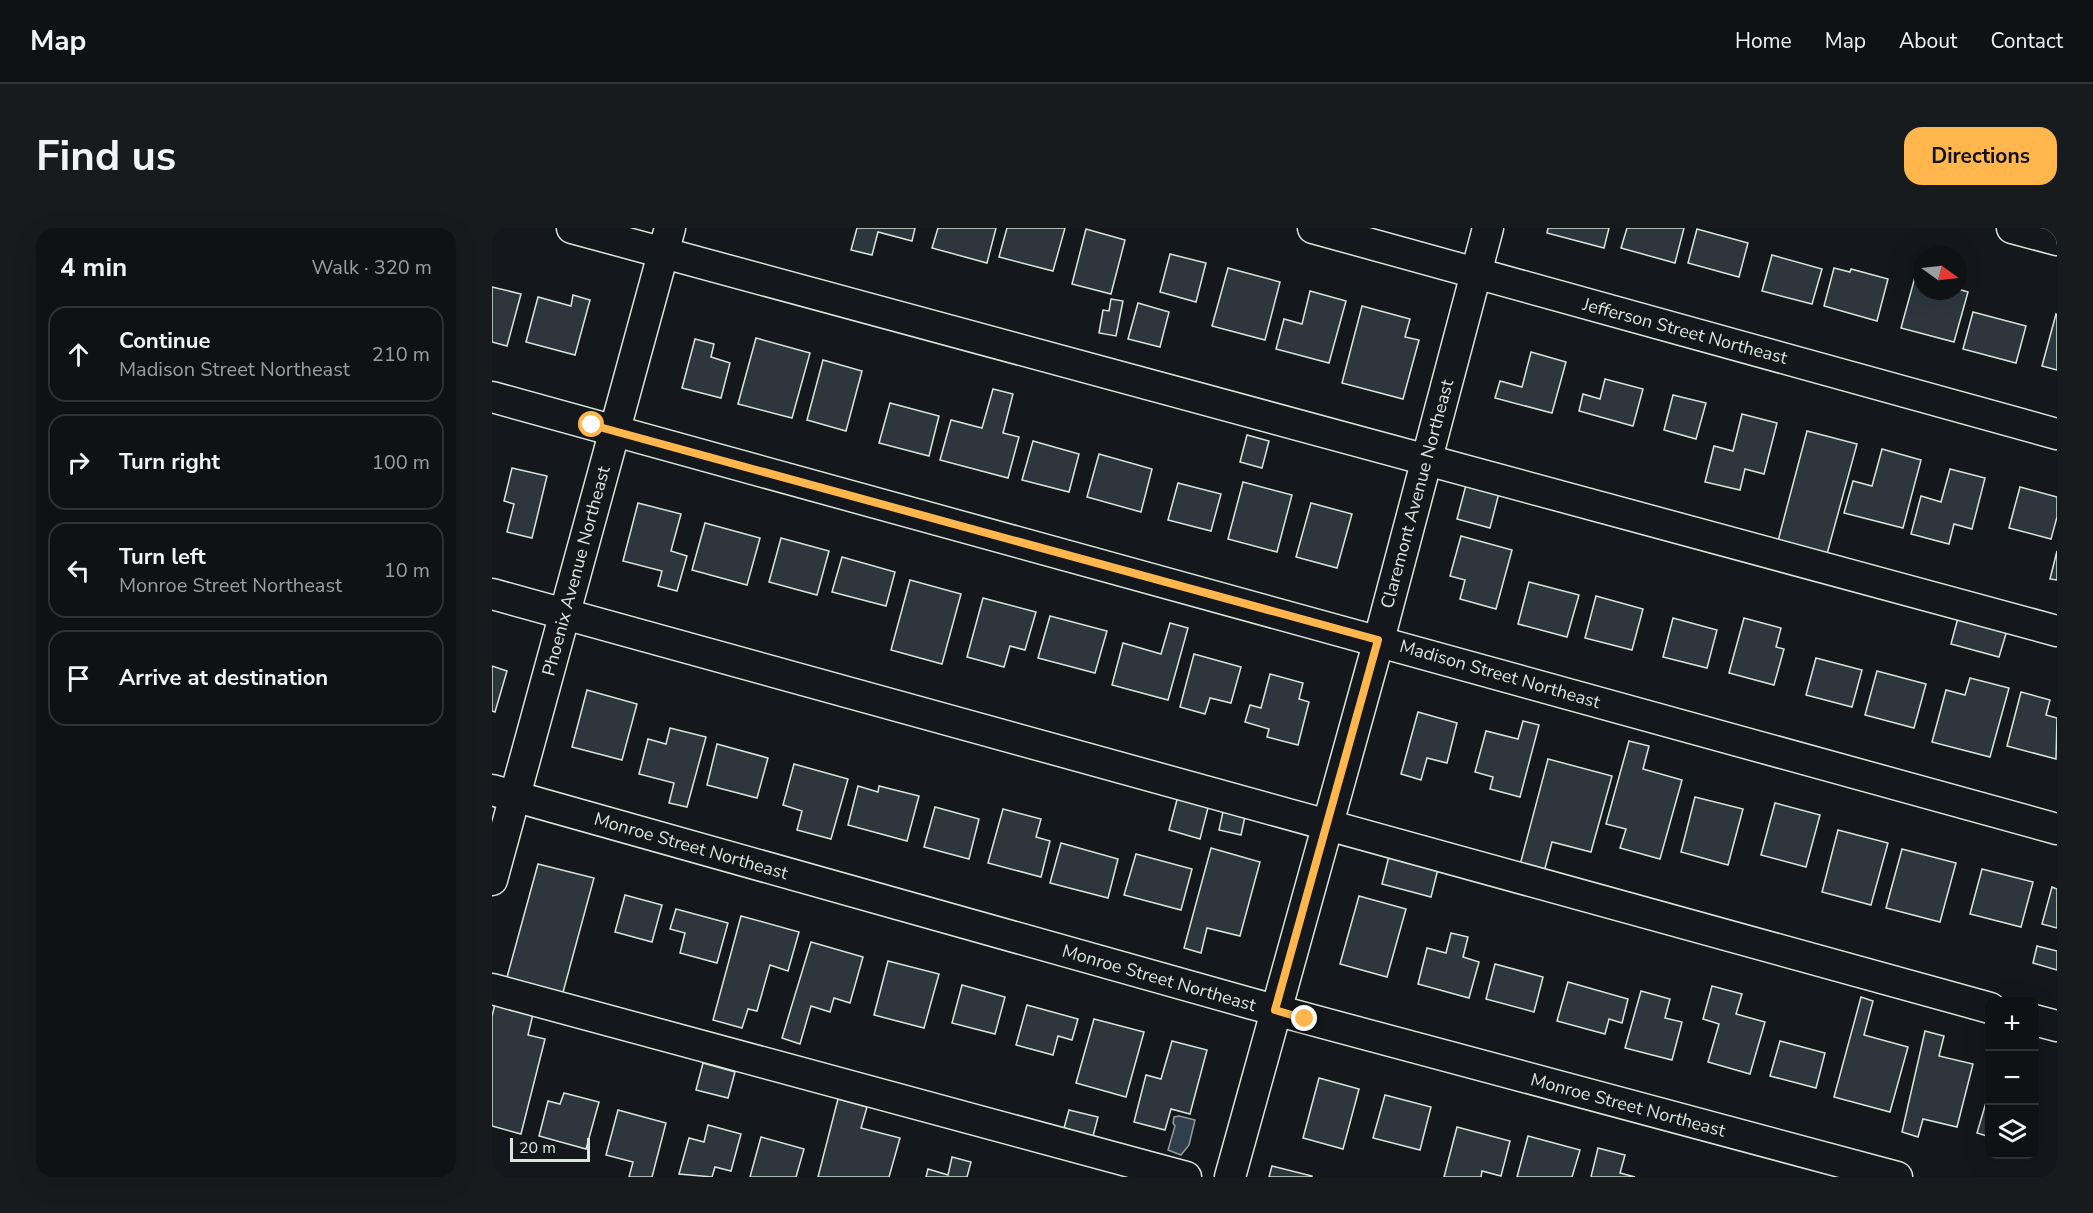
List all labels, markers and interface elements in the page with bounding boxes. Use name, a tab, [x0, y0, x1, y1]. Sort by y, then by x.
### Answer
text: Map	[30, 22, 86, 60]
text: Home	[1735, 27, 1792, 55]
text: Map	[1825, 27, 1866, 55]
text: About	[1899, 27, 1957, 55]
text: Contact	[1990, 27, 2063, 55]
button: Directions	[1904, 127, 2057, 185]
text: Find us	[36, 128, 176, 185]
north arrow	[1913, 246, 1967, 300]
text: 4 min	[60, 250, 127, 285]
text: Walk · 320 m	[312, 254, 432, 281]
street label: Jefferson Street Northeast	[1579, 292, 1791, 370]
text: Continue	[119, 326, 210, 356]
icon: ahead	[62, 338, 95, 371]
text: 210 m	[372, 341, 430, 368]
text: Madison Street Northeast	[119, 356, 350, 383]
street label: Claremont Avenue Northeast	[1375, 376, 1459, 611]
route start	[578, 411, 604, 437]
icon: right	[62, 446, 95, 479]
text: Turn right	[119, 447, 220, 477]
text: 100 m	[372, 449, 430, 476]
street label: Phoenix Avenue Northeast	[536, 463, 616, 679]
text: Turn left	[119, 542, 206, 572]
icon: left	[62, 554, 95, 587]
text: 10 m	[384, 557, 430, 584]
text: Monroe Street Northeast	[119, 572, 342, 599]
street label: Madison Street Northeast	[1397, 634, 1604, 714]
icon: arrive	[62, 662, 95, 695]
text: Arrive at destination	[119, 663, 328, 693]
street label: Monroe Street Northeast	[591, 807, 791, 885]
street label: Monroe Street Northeast	[1059, 939, 1259, 1017]
map controls	[1985, 997, 2039, 1159]
button: +	[1985, 997, 2039, 1051]
route end	[1291, 1005, 1317, 1031]
button: −	[1985, 1051, 2039, 1105]
street label: Monroe Street Northeast	[1528, 1067, 1729, 1143]
button: layers	[1985, 1105, 2039, 1159]
scale bar	[510, 1135, 590, 1162]
text: 20 m	[519, 1137, 556, 1159]

